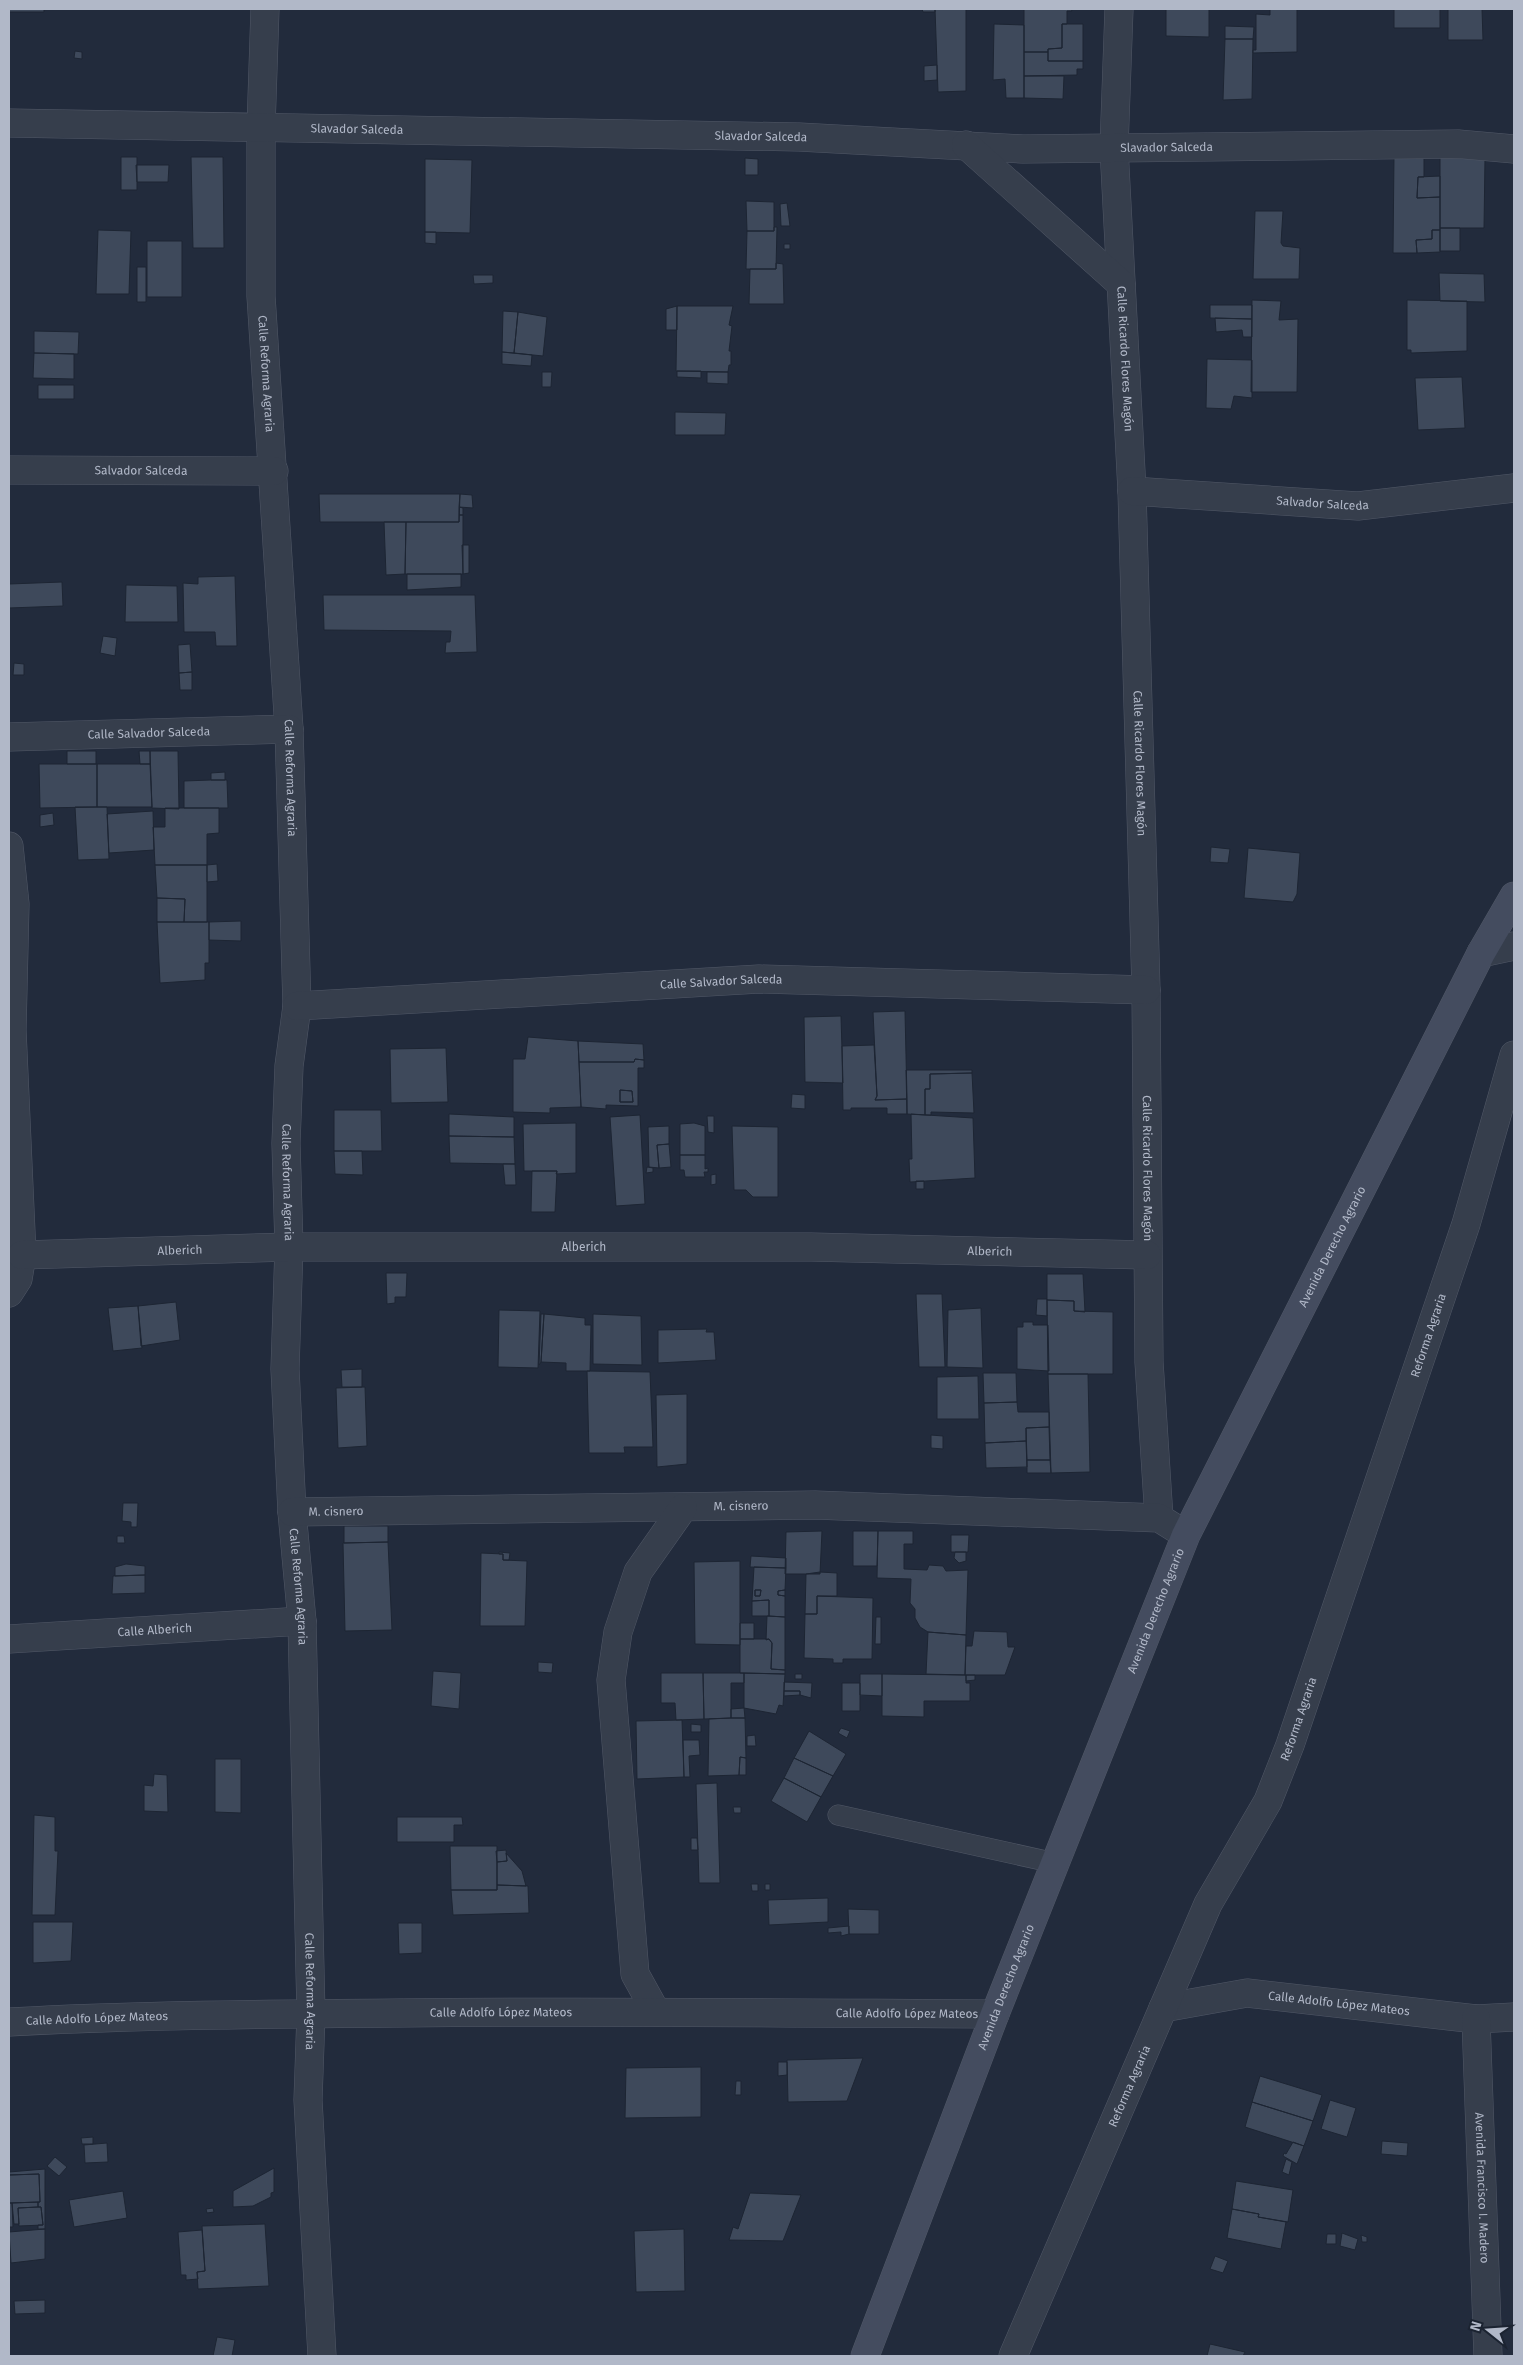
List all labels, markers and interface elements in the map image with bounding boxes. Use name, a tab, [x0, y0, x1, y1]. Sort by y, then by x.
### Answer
street label: Slavador Salceda	[310, 121, 403, 137]
street label: Slavador Salceda	[714, 129, 808, 144]
street label: Slavador Salceda	[1120, 140, 1213, 155]
street label: Calle Ricardo Flores Magón	[1114, 285, 1136, 432]
street label: Calle Reforma Agraria	[255, 315, 277, 433]
street label: Salvador Salceda	[95, 463, 187, 478]
street label: Salvador Salceda	[1276, 494, 1370, 513]
street label: Calle Ricardo Flores Magón	[1131, 690, 1149, 837]
street label: Calle Reforma Agraria	[281, 719, 299, 837]
street label: Calle Salvador Salceda	[87, 724, 210, 742]
street label: Calle Salvador Salceda	[660, 972, 783, 992]
street label: Calle Ricardo Flores Magón	[1140, 1095, 1155, 1241]
street label: Calle Reforma Agraria	[279, 1123, 296, 1241]
street label: Avenida Derecho Agrario	[1296, 1184, 1369, 1309]
street label: Alberich	[561, 1240, 606, 1254]
street label: Alberich	[157, 1243, 203, 1258]
street label: Alberich	[967, 1244, 1012, 1259]
street label: Reforma Agraria	[1408, 1292, 1449, 1379]
street label: M. cisnero	[713, 1499, 769, 1513]
street label: M. cisnero	[308, 1504, 364, 1519]
street label: Calle Reforma Agraria	[287, 1528, 310, 1645]
street label: Avenida Derecho Agrario	[1125, 1546, 1187, 1675]
street label: Calle Alberich	[117, 1621, 192, 1639]
street label: Reforma Agraria	[1277, 1675, 1319, 1763]
street label: Avenida Derecho Agrario	[975, 1922, 1037, 2052]
street label: Calle Reforma Agraria	[302, 1933, 318, 2050]
street label: Calle Adolfo López Mateos	[1268, 1988, 1411, 2018]
street label: Calle Adolfo López Mateos	[430, 2005, 572, 2020]
street label: Calle Adolfo López Mateos	[836, 2006, 979, 2021]
street label: Calle Adolfo López Mateos	[25, 2009, 169, 2028]
street label: Reforma Agraria	[1106, 2043, 1153, 2129]
street label: Avenida Francisco I. Madero	[1472, 2112, 1492, 2264]
north arrow	[1463, 2305, 1513, 2355]
text: N	[1467, 2319, 1486, 2333]

